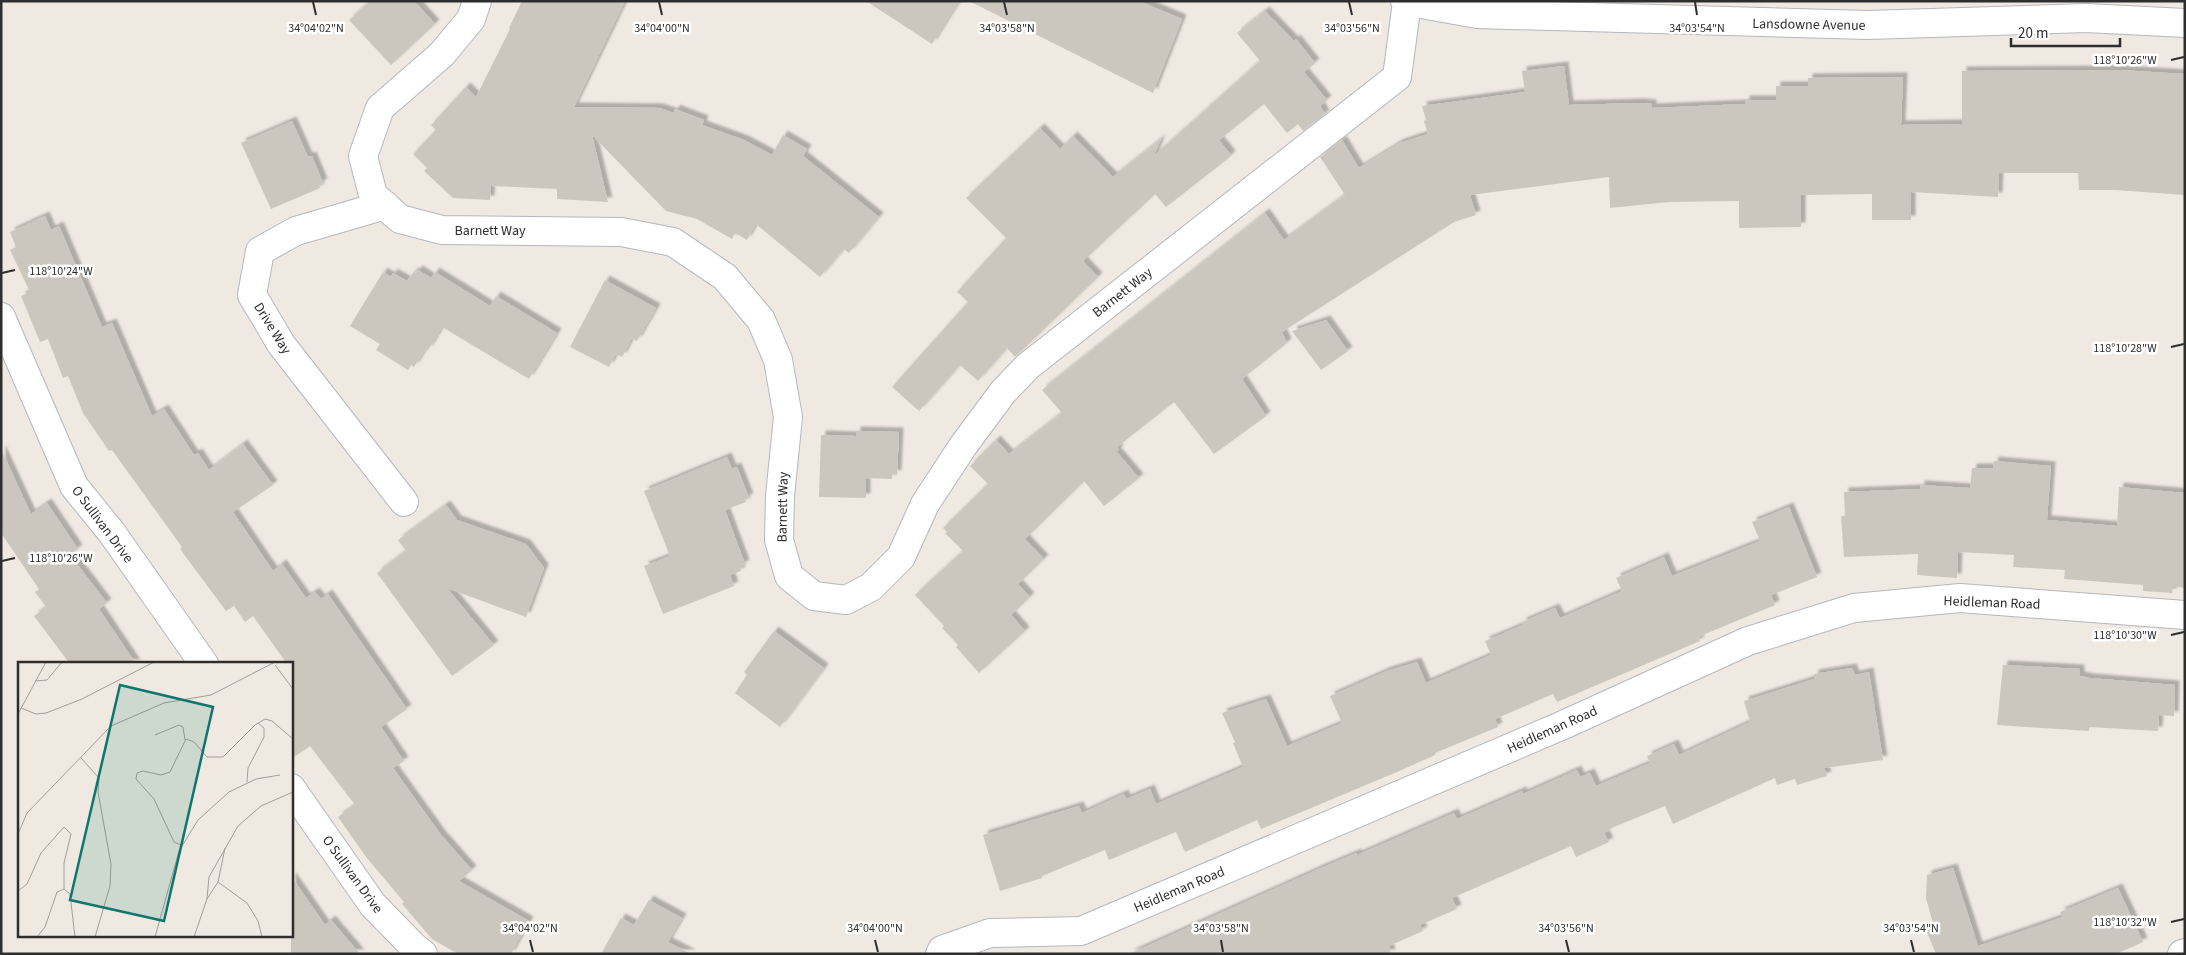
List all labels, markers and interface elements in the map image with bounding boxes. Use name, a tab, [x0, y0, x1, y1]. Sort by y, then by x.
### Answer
street label: Lansdowne Avenue	[1752, 14, 1866, 36]
scale bar	[2011, 15, 2120, 47]
text: 34°04'02"N	[288, 20, 344, 37]
text: 34°04'00"N	[634, 20, 690, 37]
text: 34°03'58"N	[979, 20, 1035, 37]
text: 34°03'56"N	[1324, 20, 1380, 37]
text: 34°03'54"N	[1669, 20, 1725, 37]
text: 20 m	[2018, 23, 2048, 44]
text: 118°10'26"W	[2093, 52, 2157, 69]
street label: Barnett Way	[455, 221, 526, 241]
text: 118°10'24"W	[29, 263, 93, 280]
street label: Barnett Way	[1088, 263, 1157, 323]
street label: Drive Way	[248, 299, 296, 359]
text: 118°10'28"W	[2093, 340, 2157, 357]
street label: Barnett Way	[772, 471, 794, 543]
street label: O Sullivan Drive	[67, 482, 138, 567]
text: 118°10'26"W	[29, 550, 93, 567]
street label: Heidleman Road	[1943, 591, 2041, 615]
text: 118°10'30"W	[2093, 627, 2157, 644]
inset map	[18, 662, 292, 938]
street label: Heidleman Road	[1504, 701, 1601, 759]
street label: O Sullivan Drive	[317, 832, 387, 918]
street label: Heidleman Road	[1131, 862, 1228, 918]
text: 118°10'32"W	[2093, 914, 2157, 931]
text: 34°04'02"N	[502, 920, 558, 937]
text: 34°04'00"N	[847, 920, 903, 937]
text: 34°03'58"N	[1193, 920, 1249, 937]
text: 34°03'56"N	[1538, 920, 1594, 937]
text: 34°03'54"N	[1883, 920, 1939, 937]

